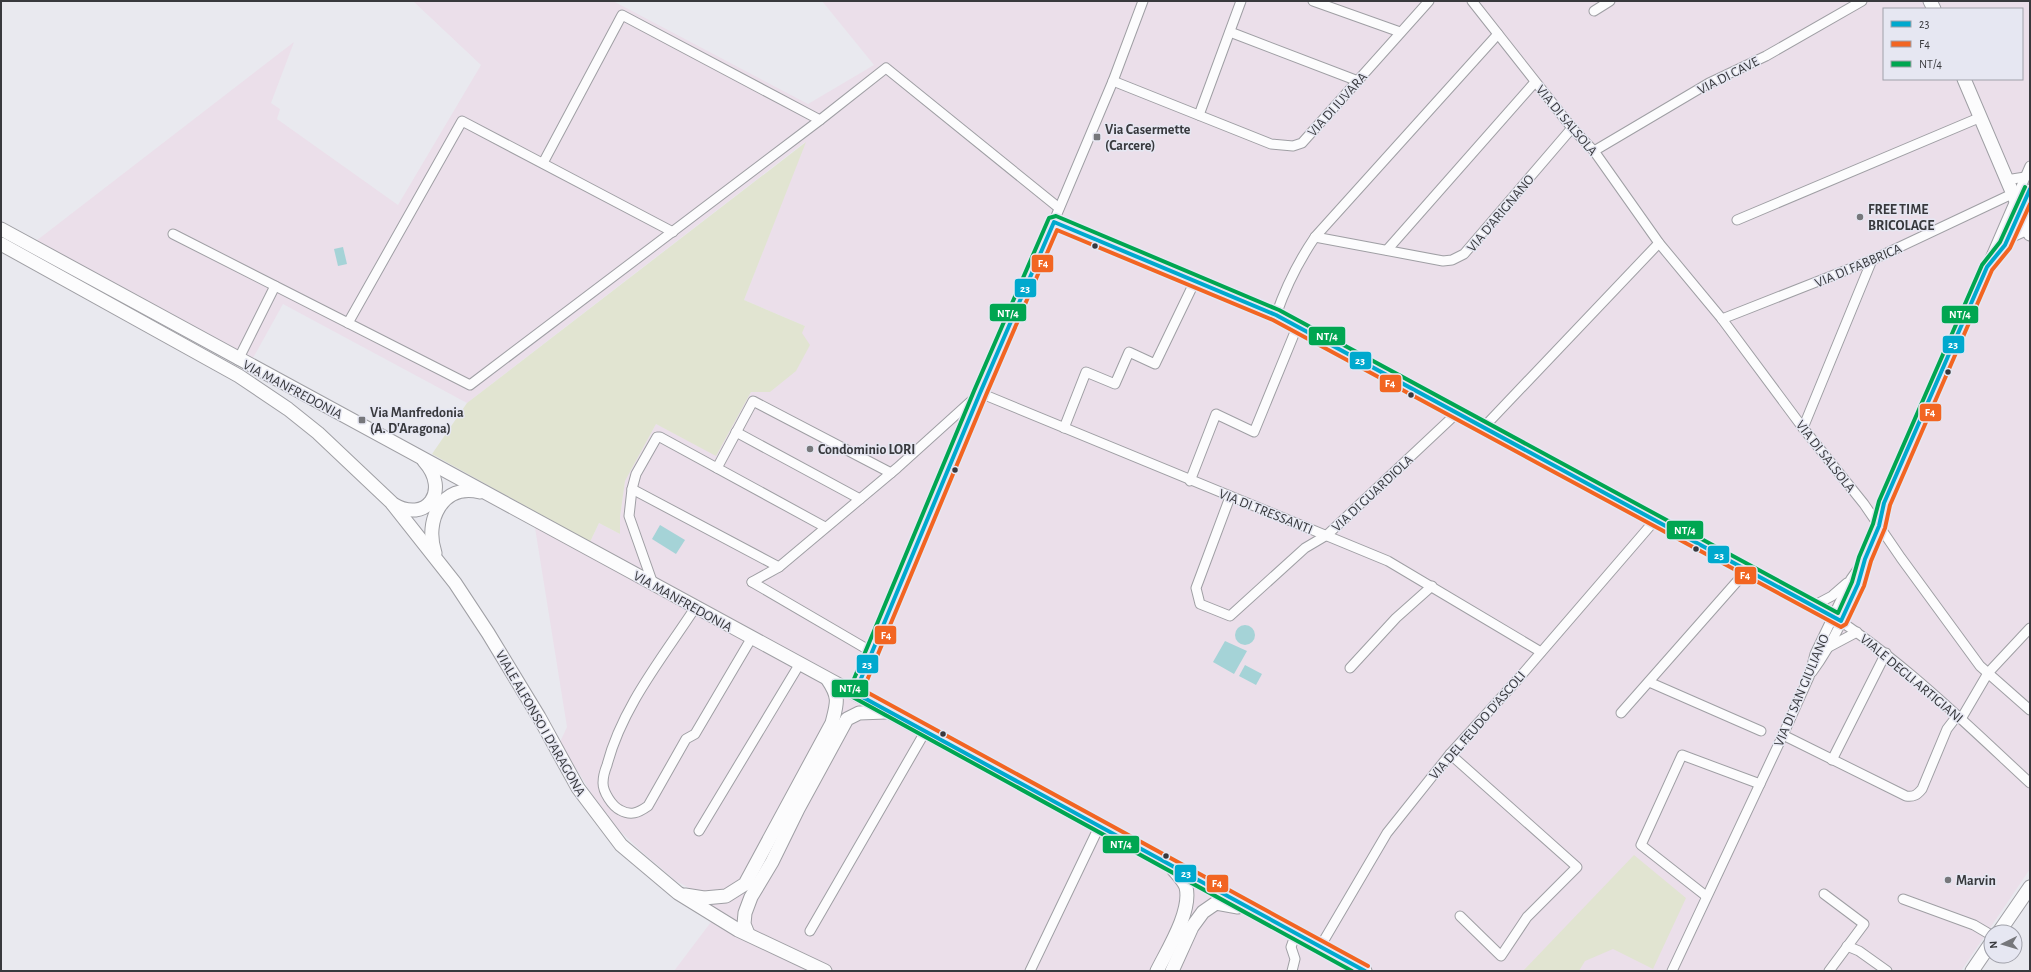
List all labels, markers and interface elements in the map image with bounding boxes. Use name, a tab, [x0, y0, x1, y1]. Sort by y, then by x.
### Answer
legend	[1883, 8, 2023, 80]
text: 23	[1919, 18, 1929, 30]
text: F4	[1919, 38, 1930, 50]
street label: VIA DI CAVE	[1695, 54, 1762, 97]
text: NT/4	[1919, 58, 1942, 70]
street label: VIA DI IUVARA	[1305, 70, 1370, 140]
street label: VIA DI SALSOLA	[1533, 83, 1600, 159]
place label: Via Casermette (Carcere)	[1105, 123, 1191, 153]
marker: Via Casermette (Carcere)	[1092, 132, 1102, 142]
street label: VIA D'ARIGNANO	[1465, 172, 1537, 255]
place label: FREE TIME BRICOLAGE	[1868, 203, 1934, 233]
marker: FREE TIME BRICOLAGE	[1855, 212, 1865, 222]
unlabelled marker	[1090, 241, 1100, 251]
street label: VIA DI FABBRICA	[1813, 241, 1904, 290]
line badge: F4	[1031, 254, 1054, 273]
text: F4	[1038, 258, 1049, 269]
line badge: 23	[1014, 278, 1037, 298]
text: 23	[1020, 283, 1030, 294]
line badge: NT/4	[989, 303, 1027, 322]
line badge: NT/4	[1941, 305, 1979, 324]
text: NT/4	[997, 308, 1019, 319]
text: NT/4	[1949, 309, 1971, 320]
line badge: NT/4	[1308, 326, 1346, 346]
text: NT/4	[1316, 331, 1338, 342]
line badge: 23	[1942, 335, 1965, 354]
text: 23	[1948, 339, 1958, 350]
line badge: 23	[1349, 351, 1372, 370]
text: 23	[1355, 355, 1365, 366]
street label: VIA MANFREDONIA	[240, 358, 345, 422]
unlabelled marker	[1943, 367, 1953, 377]
line badge: F4	[1379, 374, 1402, 393]
text: F4	[1385, 378, 1396, 389]
unlabelled marker	[1406, 390, 1416, 400]
line badge: F4	[1919, 403, 1942, 422]
place label: Via Manfredonia (A. D'Aragona)	[370, 406, 464, 436]
text: F4	[1925, 407, 1936, 418]
marker: Via Manfredonia (A. D'Aragona)	[357, 415, 367, 425]
street label: VIA DI SALSOLA	[1793, 418, 1858, 495]
place label: Condominio LORI	[818, 443, 915, 457]
marker: Condominio LORI	[805, 444, 815, 454]
street label: VIA DI GUARDIOLA	[1329, 453, 1416, 535]
unlabelled marker	[950, 465, 960, 475]
street label: VIA DI TRESSANTI	[1217, 487, 1315, 537]
line badge: NT/4	[1666, 520, 1704, 540]
text: NT/4	[1674, 525, 1696, 536]
unlabelled marker	[1691, 544, 1701, 554]
line badge: 23	[1707, 545, 1730, 564]
text: 23	[1714, 550, 1724, 561]
line badge: F4	[1734, 566, 1757, 585]
street label: VIA MANFREDONIA	[631, 569, 734, 635]
text: F4	[1740, 570, 1751, 581]
line badge: F4	[874, 625, 897, 645]
text: F4	[881, 630, 892, 641]
street label: VIA DI SAN GIULIANO	[1772, 632, 1832, 749]
street label: VIALE DEGLI ARTIGIANI	[1857, 632, 1966, 726]
street label: VIALE ALFONSO I D'ARAGONA	[493, 648, 588, 799]
line badge: 23	[856, 654, 879, 674]
text: 23	[862, 659, 872, 670]
street label: VIA DEL FEUDO D'ASCOLI	[1427, 669, 1528, 783]
line badge: NT/4	[831, 679, 869, 698]
text: NT/4	[839, 683, 861, 694]
unlabelled marker	[938, 729, 948, 739]
line badge: NT/4	[1102, 835, 1140, 854]
text: NT/4	[1110, 839, 1132, 850]
unlabelled marker	[1161, 851, 1171, 861]
line badge: 23	[1174, 864, 1197, 883]
text: 23	[1181, 868, 1191, 879]
line badge: F4	[1206, 874, 1229, 893]
place label: Marvin	[1956, 874, 1996, 888]
marker: Marvin	[1943, 875, 1953, 885]
text: F4	[1212, 878, 1223, 889]
north arrow	[1983, 924, 2023, 964]
text: N	[1988, 941, 1999, 949]

